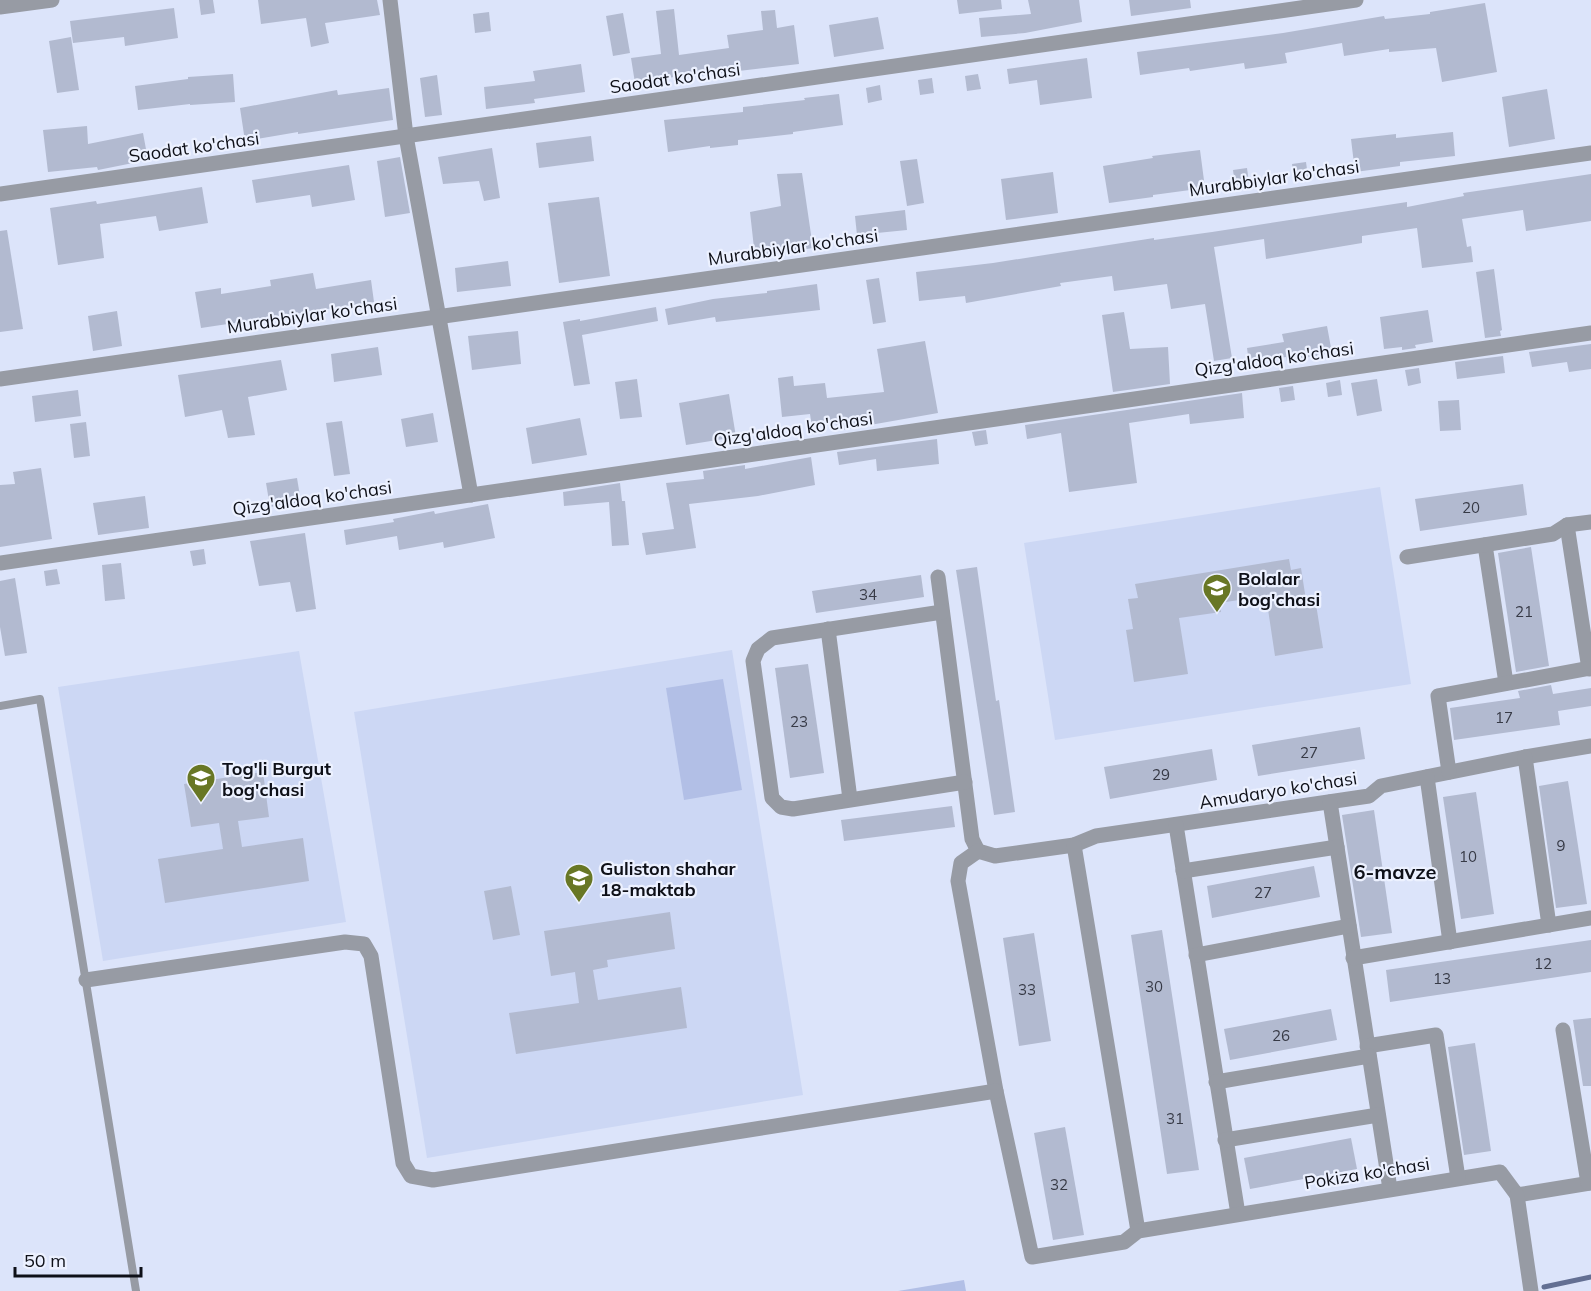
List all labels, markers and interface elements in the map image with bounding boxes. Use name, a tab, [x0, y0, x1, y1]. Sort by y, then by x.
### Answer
street label: Saodat ko'chasi	[608, 57, 742, 99]
street label: Saodat ko'chasi	[127, 126, 261, 168]
street label: Murabbiylar ko'chasi	[1187, 155, 1361, 201]
street label: Murabbiylar ko'chasi	[706, 224, 880, 270]
street label: Murabbiylar ko'chasi	[225, 292, 399, 338]
street label: Qizg'aldoq ko'chasi	[1193, 336, 1355, 382]
street label: Qizg'aldoq ko'chasi	[712, 406, 874, 452]
street label: Qizg'aldoq ko'chasi	[231, 475, 393, 521]
house number: 20	[1462, 498, 1480, 517]
place label: Bolalar bog'chasi	[1238, 567, 1320, 611]
school or university icon: Bolalar bog'chasi	[1201, 572, 1233, 614]
house number: 34	[859, 585, 877, 604]
house number: 21	[1515, 602, 1533, 621]
house number: 17	[1495, 708, 1513, 727]
house number: 23	[790, 712, 808, 731]
house number: 27	[1300, 743, 1318, 762]
place label: Tog'li Burgut bog'chasi	[222, 757, 331, 801]
school or university icon: Tog'li Burgut bog'chasi	[185, 762, 217, 804]
house number: 29	[1152, 765, 1170, 784]
street label: Amudaryo ko'chasi	[1198, 766, 1358, 814]
house number: 9	[1556, 836, 1566, 855]
house number: 10	[1459, 847, 1477, 866]
place label: Guliston shahar 18-maktab	[600, 857, 737, 901]
district label: 6-mavze	[1353, 859, 1437, 884]
school or university icon: Guliston shahar 18-maktab	[563, 862, 595, 904]
house number: 27	[1254, 883, 1272, 902]
house number: 12	[1534, 954, 1552, 973]
house number: 13	[1433, 969, 1451, 988]
house number: 30	[1145, 977, 1163, 996]
house number: 33	[1018, 980, 1036, 999]
house number: 26	[1272, 1026, 1290, 1045]
house number: 31	[1166, 1109, 1184, 1128]
street label: Pokiza ko'chasi	[1303, 1152, 1431, 1194]
house number: 32	[1050, 1175, 1068, 1194]
scale bar	[15, 1240, 141, 1278]
text: 50 m	[24, 1249, 66, 1272]

